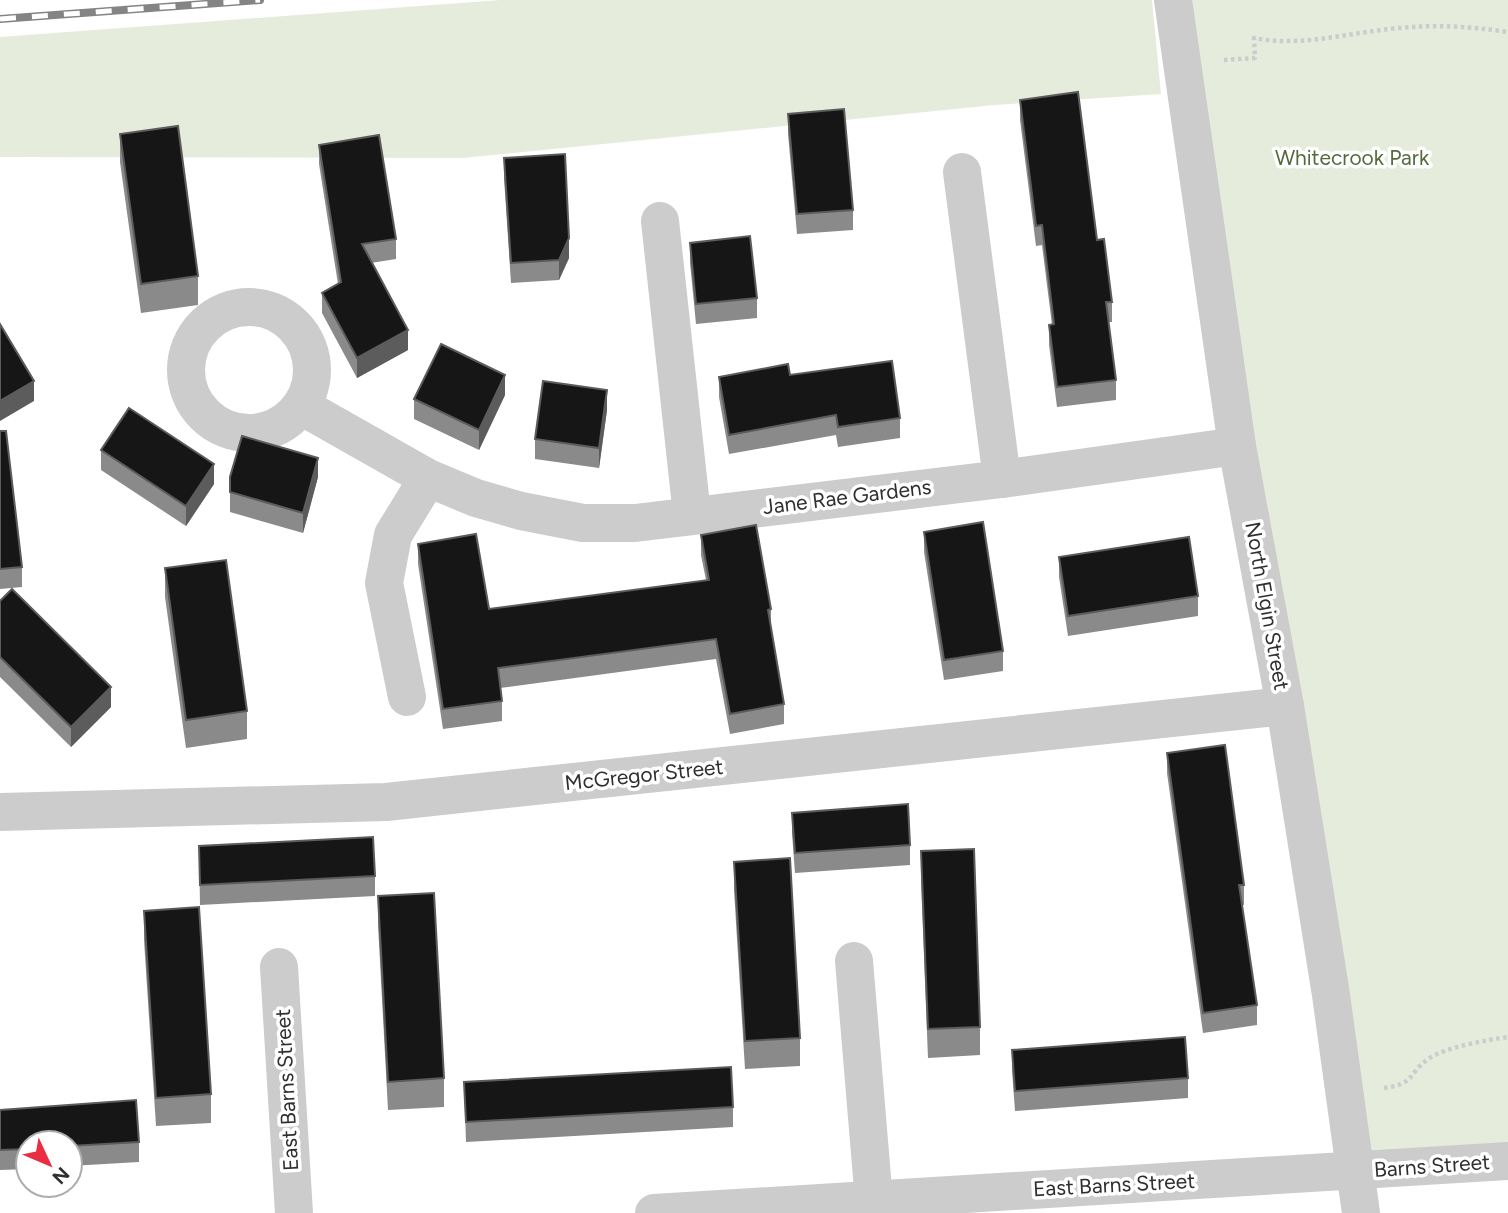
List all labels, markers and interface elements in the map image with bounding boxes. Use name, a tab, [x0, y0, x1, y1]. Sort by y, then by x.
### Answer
park label: Whitecrook Park	[1275, 145, 1430, 170]
street label: Jane Rae Gardens	[761, 474, 933, 519]
street label: North Elgin Street	[1240, 520, 1295, 692]
street label: McGregor Street	[563, 754, 724, 795]
street label: East Barns Street	[270, 1008, 303, 1172]
north arrow	[14, 1129, 84, 1199]
street label: Barns Street	[1373, 1149, 1491, 1182]
text: N	[47, 1162, 74, 1189]
street label: East Barns Street	[1032, 1168, 1196, 1201]

